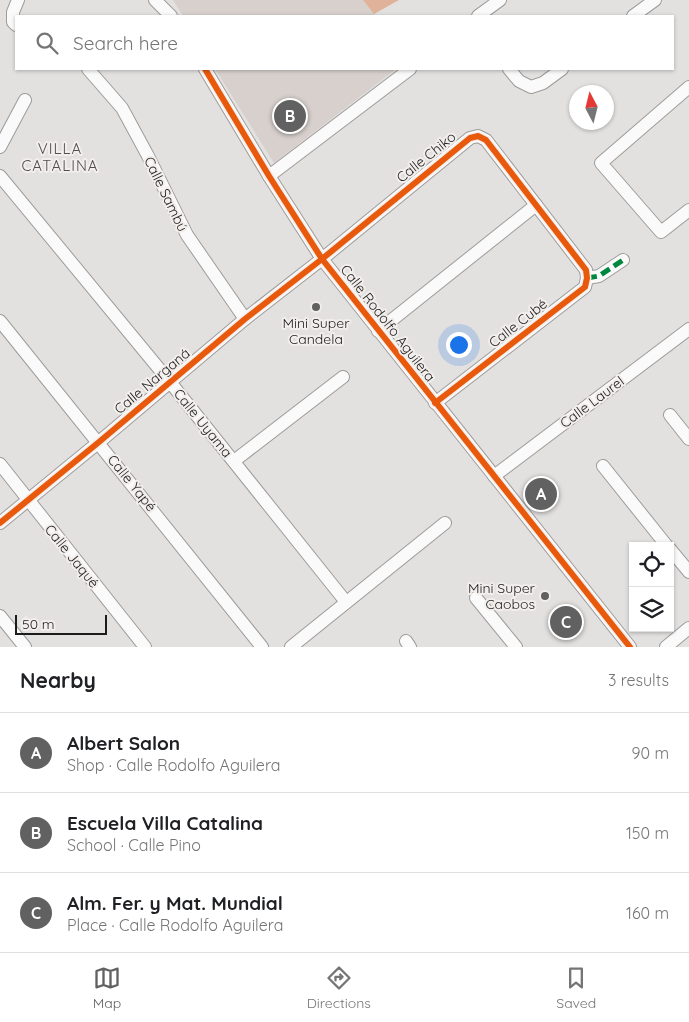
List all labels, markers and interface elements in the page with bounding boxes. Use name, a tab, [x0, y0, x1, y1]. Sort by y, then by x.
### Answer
search box	[15, 15, 674, 70]
icon: search	[33, 29, 61, 57]
text: Search here	[73, 31, 178, 55]
north arrow	[569, 85, 614, 130]
pin: B	[274, 97, 306, 135]
street label: Calle Chiko	[393, 128, 459, 186]
district label: VILLA CATALINA	[21, 139, 99, 175]
street label: Calle Sambú	[140, 154, 192, 234]
street label: Calle Rodolfo Aguilera	[337, 261, 439, 385]
street label: Calle Cubé	[485, 295, 551, 351]
marker: Mini Super Candela	[310, 301, 322, 313]
place label: Mini Super Candela	[282, 314, 350, 348]
your location	[446, 332, 472, 358]
street label: Calle Narganá	[110, 344, 194, 418]
street label: Calle Laurel	[556, 372, 628, 432]
street label: Calle Uyama	[170, 385, 236, 461]
street label: Calle Yapé	[104, 451, 160, 515]
pin: A	[525, 475, 557, 513]
street label: Calle Jaqué	[41, 521, 103, 591]
map controls	[629, 542, 674, 632]
button: locate	[629, 542, 674, 587]
place label: Mini Super Caobos	[468, 579, 536, 613]
button: layers	[629, 587, 674, 632]
marker: Mini Super Caobos	[539, 590, 551, 602]
pin: C	[550, 603, 582, 641]
scale bar	[15, 612, 108, 635]
text: 50 m	[22, 615, 55, 633]
text: Nearby	[20, 667, 96, 693]
text: 3 results	[608, 670, 669, 690]
text: Albert Salon	[67, 731, 180, 755]
text: A	[31, 743, 41, 763]
text: 90 m	[632, 743, 669, 763]
text: Shop · Calle Rodolfo Aguilera	[67, 755, 281, 775]
text: Escuela Villa Catalina	[67, 811, 263, 835]
text: B	[31, 823, 41, 843]
text: 150 m	[626, 823, 669, 843]
text: School · Calle Pino	[67, 835, 201, 855]
text: Alm. Fer. y Mat. Mundial	[67, 891, 283, 915]
text: C	[31, 903, 41, 923]
text: 160 m	[626, 903, 669, 923]
text: Place · Calle Rodolfo Aguilera	[67, 915, 283, 935]
tab: Map	[93, 964, 121, 1012]
tab: Directions	[307, 964, 371, 1012]
tab: Saved	[556, 964, 596, 1012]

